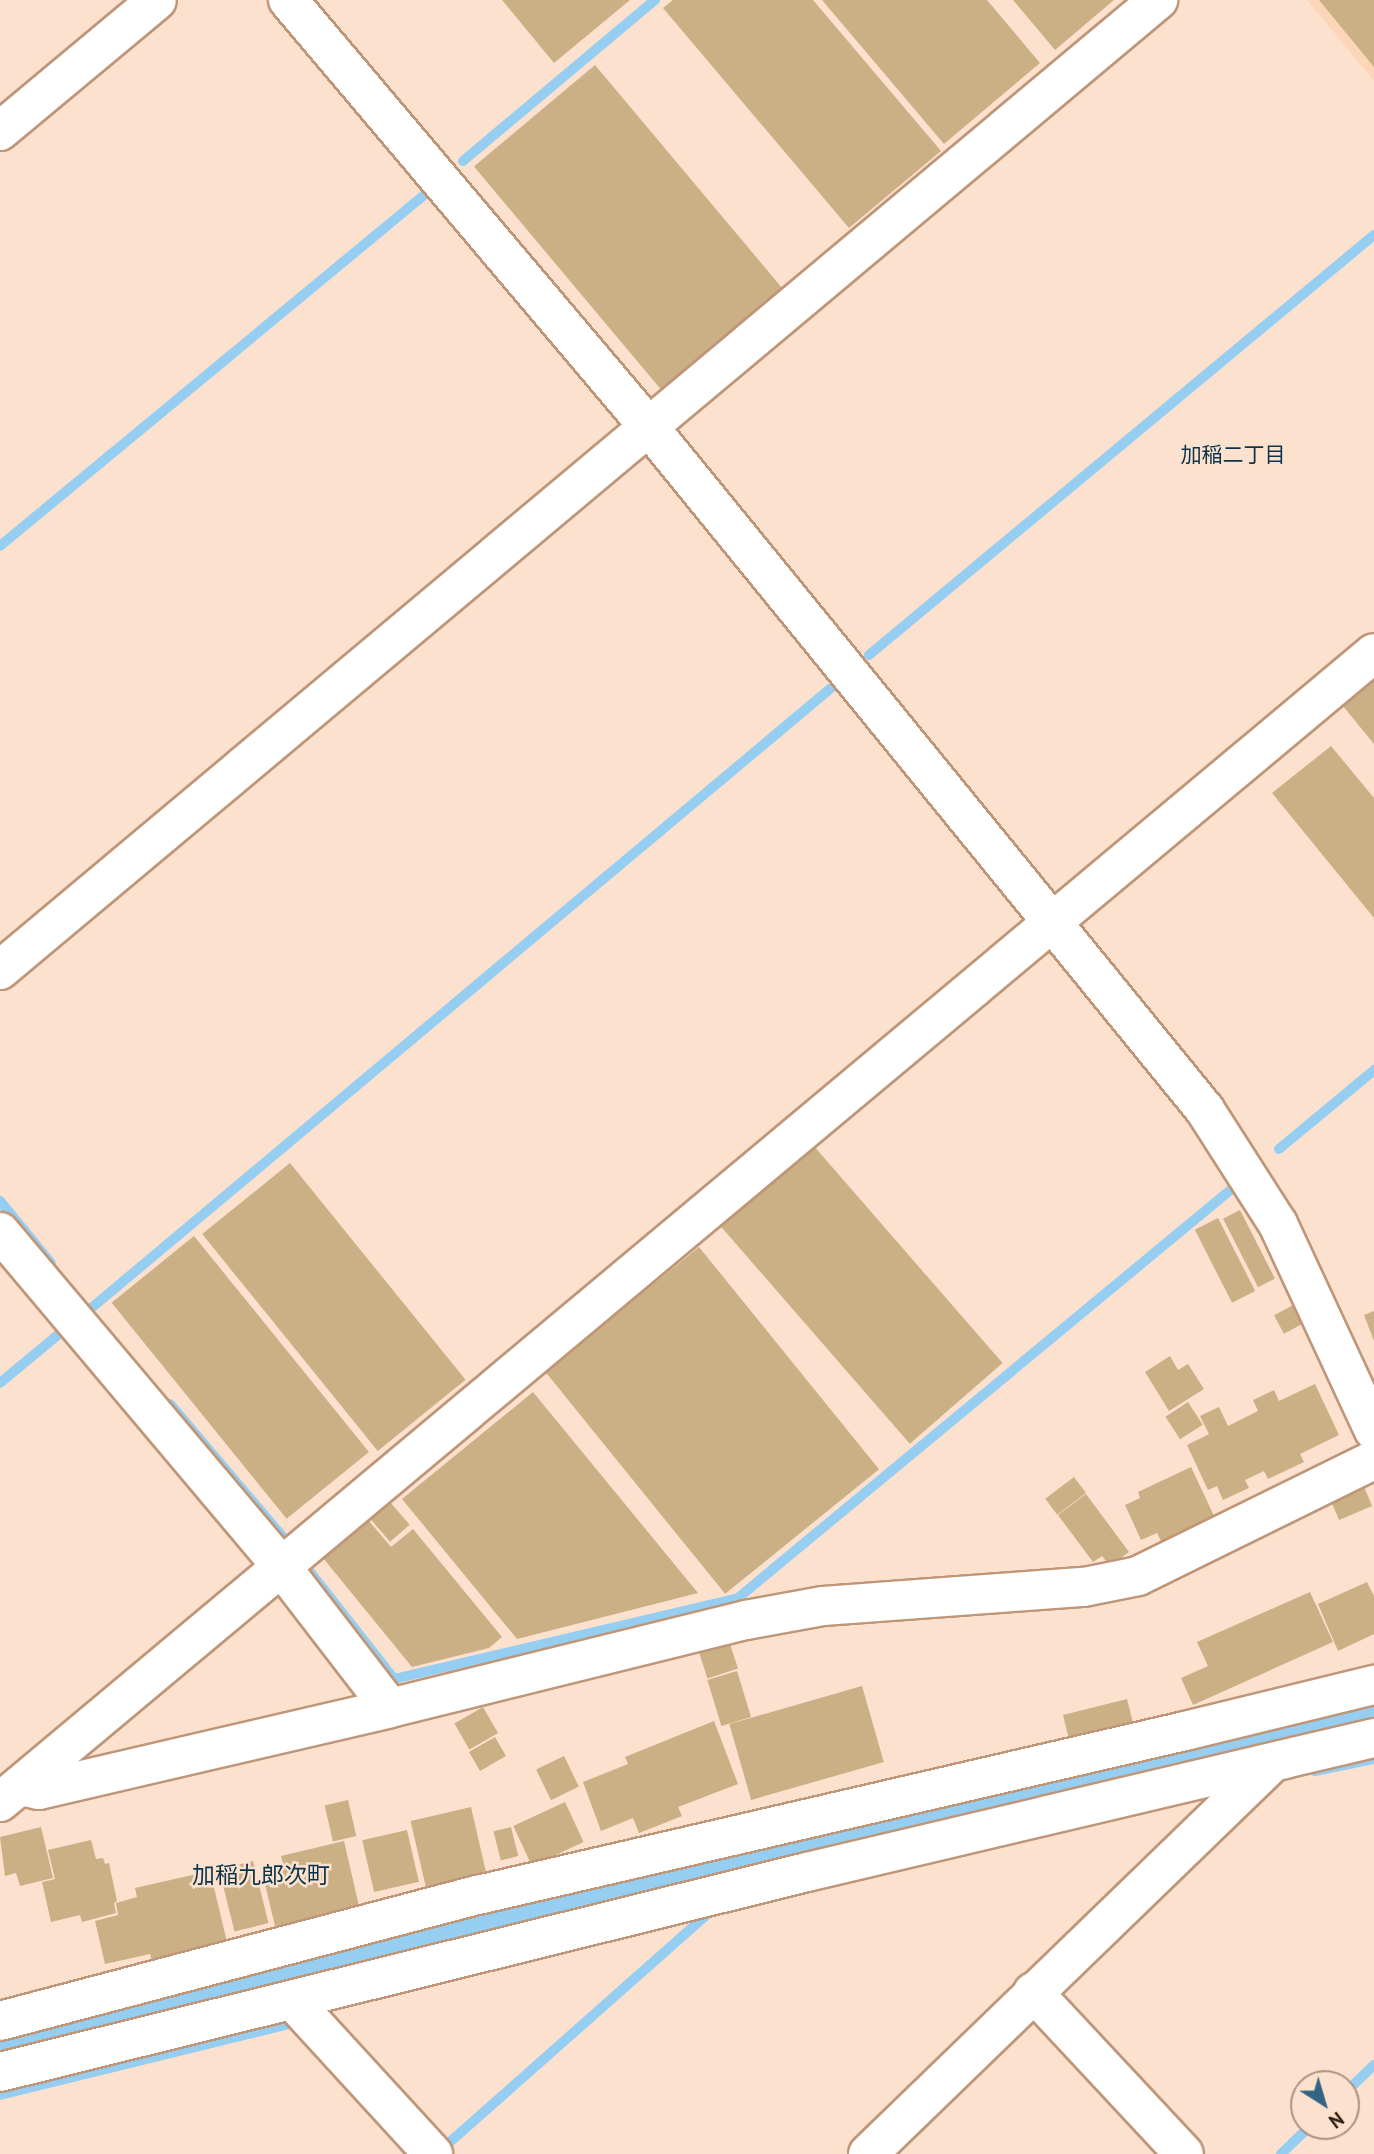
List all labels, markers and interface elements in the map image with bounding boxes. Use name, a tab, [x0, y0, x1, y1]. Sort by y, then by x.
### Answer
district label: 加稲二丁目	[1181, 442, 1285, 468]
district label: 加稲九郎次町	[192, 1861, 330, 1889]
north arrow	[1290, 2070, 1360, 2140]
text: N	[1324, 2107, 1349, 2134]

